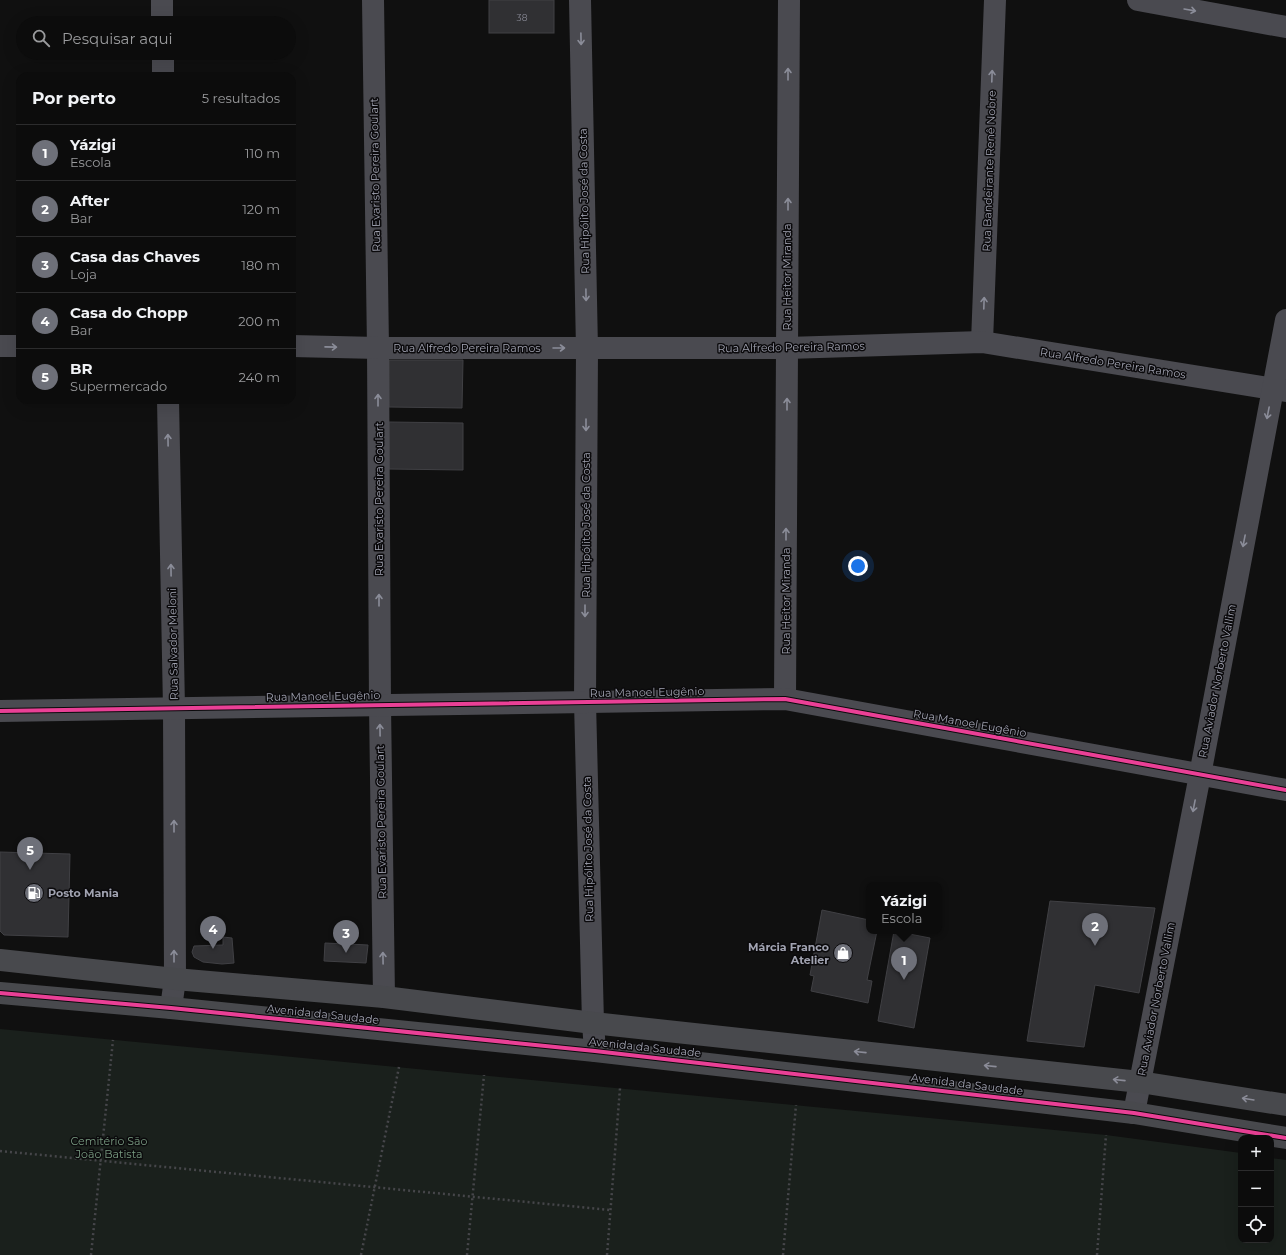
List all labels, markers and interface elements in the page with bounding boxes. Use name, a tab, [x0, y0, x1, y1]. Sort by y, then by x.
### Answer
one-way arrow	[1184, 6, 1197, 14]
house number: 38	[517, 12, 528, 23]
search box	[16, 16, 296, 60]
icon: search	[30, 27, 52, 49]
text: Pesquisar aqui	[62, 29, 173, 48]
one-way arrow	[577, 32, 585, 45]
one-way arrow	[784, 68, 792, 81]
one-way arrow	[989, 70, 996, 83]
text: Por perto	[32, 88, 116, 108]
text: 5 resultados	[202, 90, 280, 106]
street label: Rua Bandeirante Renê Nobre	[979, 90, 999, 252]
street label: Rua Evaristo Pereira Goulart	[367, 97, 383, 252]
street label: Rua Hipólito José da Costa	[576, 128, 592, 274]
text: Yázigi	[70, 135, 116, 154]
text: 1	[42, 145, 48, 161]
text: 110 m	[245, 145, 280, 161]
text: Escola	[70, 154, 111, 170]
text: After	[70, 191, 110, 210]
one-way arrow	[784, 198, 792, 211]
text: 2	[41, 201, 49, 217]
text: 120 m	[242, 201, 280, 217]
text: Bar	[70, 210, 93, 226]
street label: Rua Heitor Miranda	[780, 224, 794, 330]
text: Casa das Chaves	[70, 247, 200, 266]
text: 3	[41, 257, 49, 273]
text: 180 m	[241, 257, 280, 273]
text: Loja	[70, 266, 97, 282]
one-way arrow	[582, 288, 590, 301]
one-way arrow	[980, 297, 987, 310]
text: Casa do Chopp	[70, 303, 188, 322]
text: 4	[41, 313, 49, 329]
text: 200 m	[238, 313, 280, 329]
text: Bar	[70, 322, 93, 338]
street label: Rua Alfredo Pereira Ramos	[717, 339, 865, 355]
street label: Rua Alfredo Pereira Ramos	[393, 341, 541, 355]
one-way arrow	[324, 343, 337, 350]
one-way arrow	[552, 344, 565, 352]
street label: Rua Alfredo Pereira Ramos	[1039, 345, 1187, 382]
text: BR	[70, 359, 93, 378]
text: 5	[41, 369, 49, 385]
text: 240 m	[239, 369, 280, 385]
text: Supermercado	[70, 378, 167, 394]
one-way arrow	[374, 394, 382, 407]
one-way arrow	[783, 398, 791, 411]
one-way arrow	[1264, 406, 1272, 419]
one-way arrow	[582, 418, 590, 431]
street label: Rua Evaristo Pereira Goulart	[372, 422, 386, 576]
one-way arrow	[165, 434, 172, 447]
street label: Rua Hipólito José da Costa	[579, 452, 593, 598]
one-way arrow	[782, 528, 790, 541]
one-way arrow	[1239, 534, 1247, 547]
street label: Rua Heitor Miranda	[779, 548, 793, 654]
your location	[848, 556, 868, 576]
one-way arrow	[167, 564, 175, 577]
street label: Rua Salvador Meloni	[165, 588, 181, 700]
one-way arrow	[375, 594, 383, 607]
street label: Rua Aviador Norberto Vallim	[1195, 603, 1239, 759]
one-way arrow	[581, 604, 589, 617]
street label: Rua Manoel Eugênio	[590, 684, 705, 700]
street label: Rua Manoel Eugênio	[266, 688, 381, 704]
street label: Rua Manoel Eugênio	[912, 706, 1028, 740]
one-way arrow	[376, 724, 384, 737]
street label: Rua Evaristo Pereira Goulart	[373, 744, 389, 899]
street label: Rua Hipólito José da Costa	[580, 776, 596, 922]
one-way arrow	[1189, 799, 1197, 812]
one-way arrow	[170, 820, 178, 833]
pin: 5	[17, 837, 43, 870]
fuel station icon: Posto Mania	[23, 882, 45, 904]
popup	[866, 882, 942, 934]
place label: Posto Mania	[48, 886, 119, 900]
text: Yázigi	[881, 891, 927, 910]
text: Escola	[881, 910, 922, 926]
pin: 2	[1082, 913, 1108, 946]
pin: 4	[200, 916, 226, 949]
pin: 3	[333, 920, 359, 953]
street label: Rua Aviador Norberto Vallim	[1134, 921, 1178, 1077]
place label: Márcia Franco Atelier	[748, 940, 829, 967]
shop icon: Márcia Franco Atelier	[832, 942, 854, 964]
pin: 1	[891, 947, 917, 980]
one-way arrow	[170, 950, 178, 963]
one-way arrow	[379, 952, 387, 965]
street label: Avenida da Saudade	[266, 1001, 380, 1027]
street label: Avenida da Saudade	[588, 1034, 702, 1060]
one-way arrow	[854, 1048, 867, 1056]
one-way arrow	[984, 1062, 997, 1069]
street label: Avenida da Saudade	[910, 1070, 1024, 1098]
one-way arrow	[1113, 1076, 1126, 1083]
one-way arrow	[1241, 1095, 1254, 1103]
park label: Cemitério São João Batista	[71, 1134, 148, 1161]
map controls	[1238, 1135, 1274, 1243]
button: +	[1238, 1135, 1274, 1171]
button: −	[1238, 1171, 1274, 1207]
button: locate	[1238, 1207, 1274, 1243]

